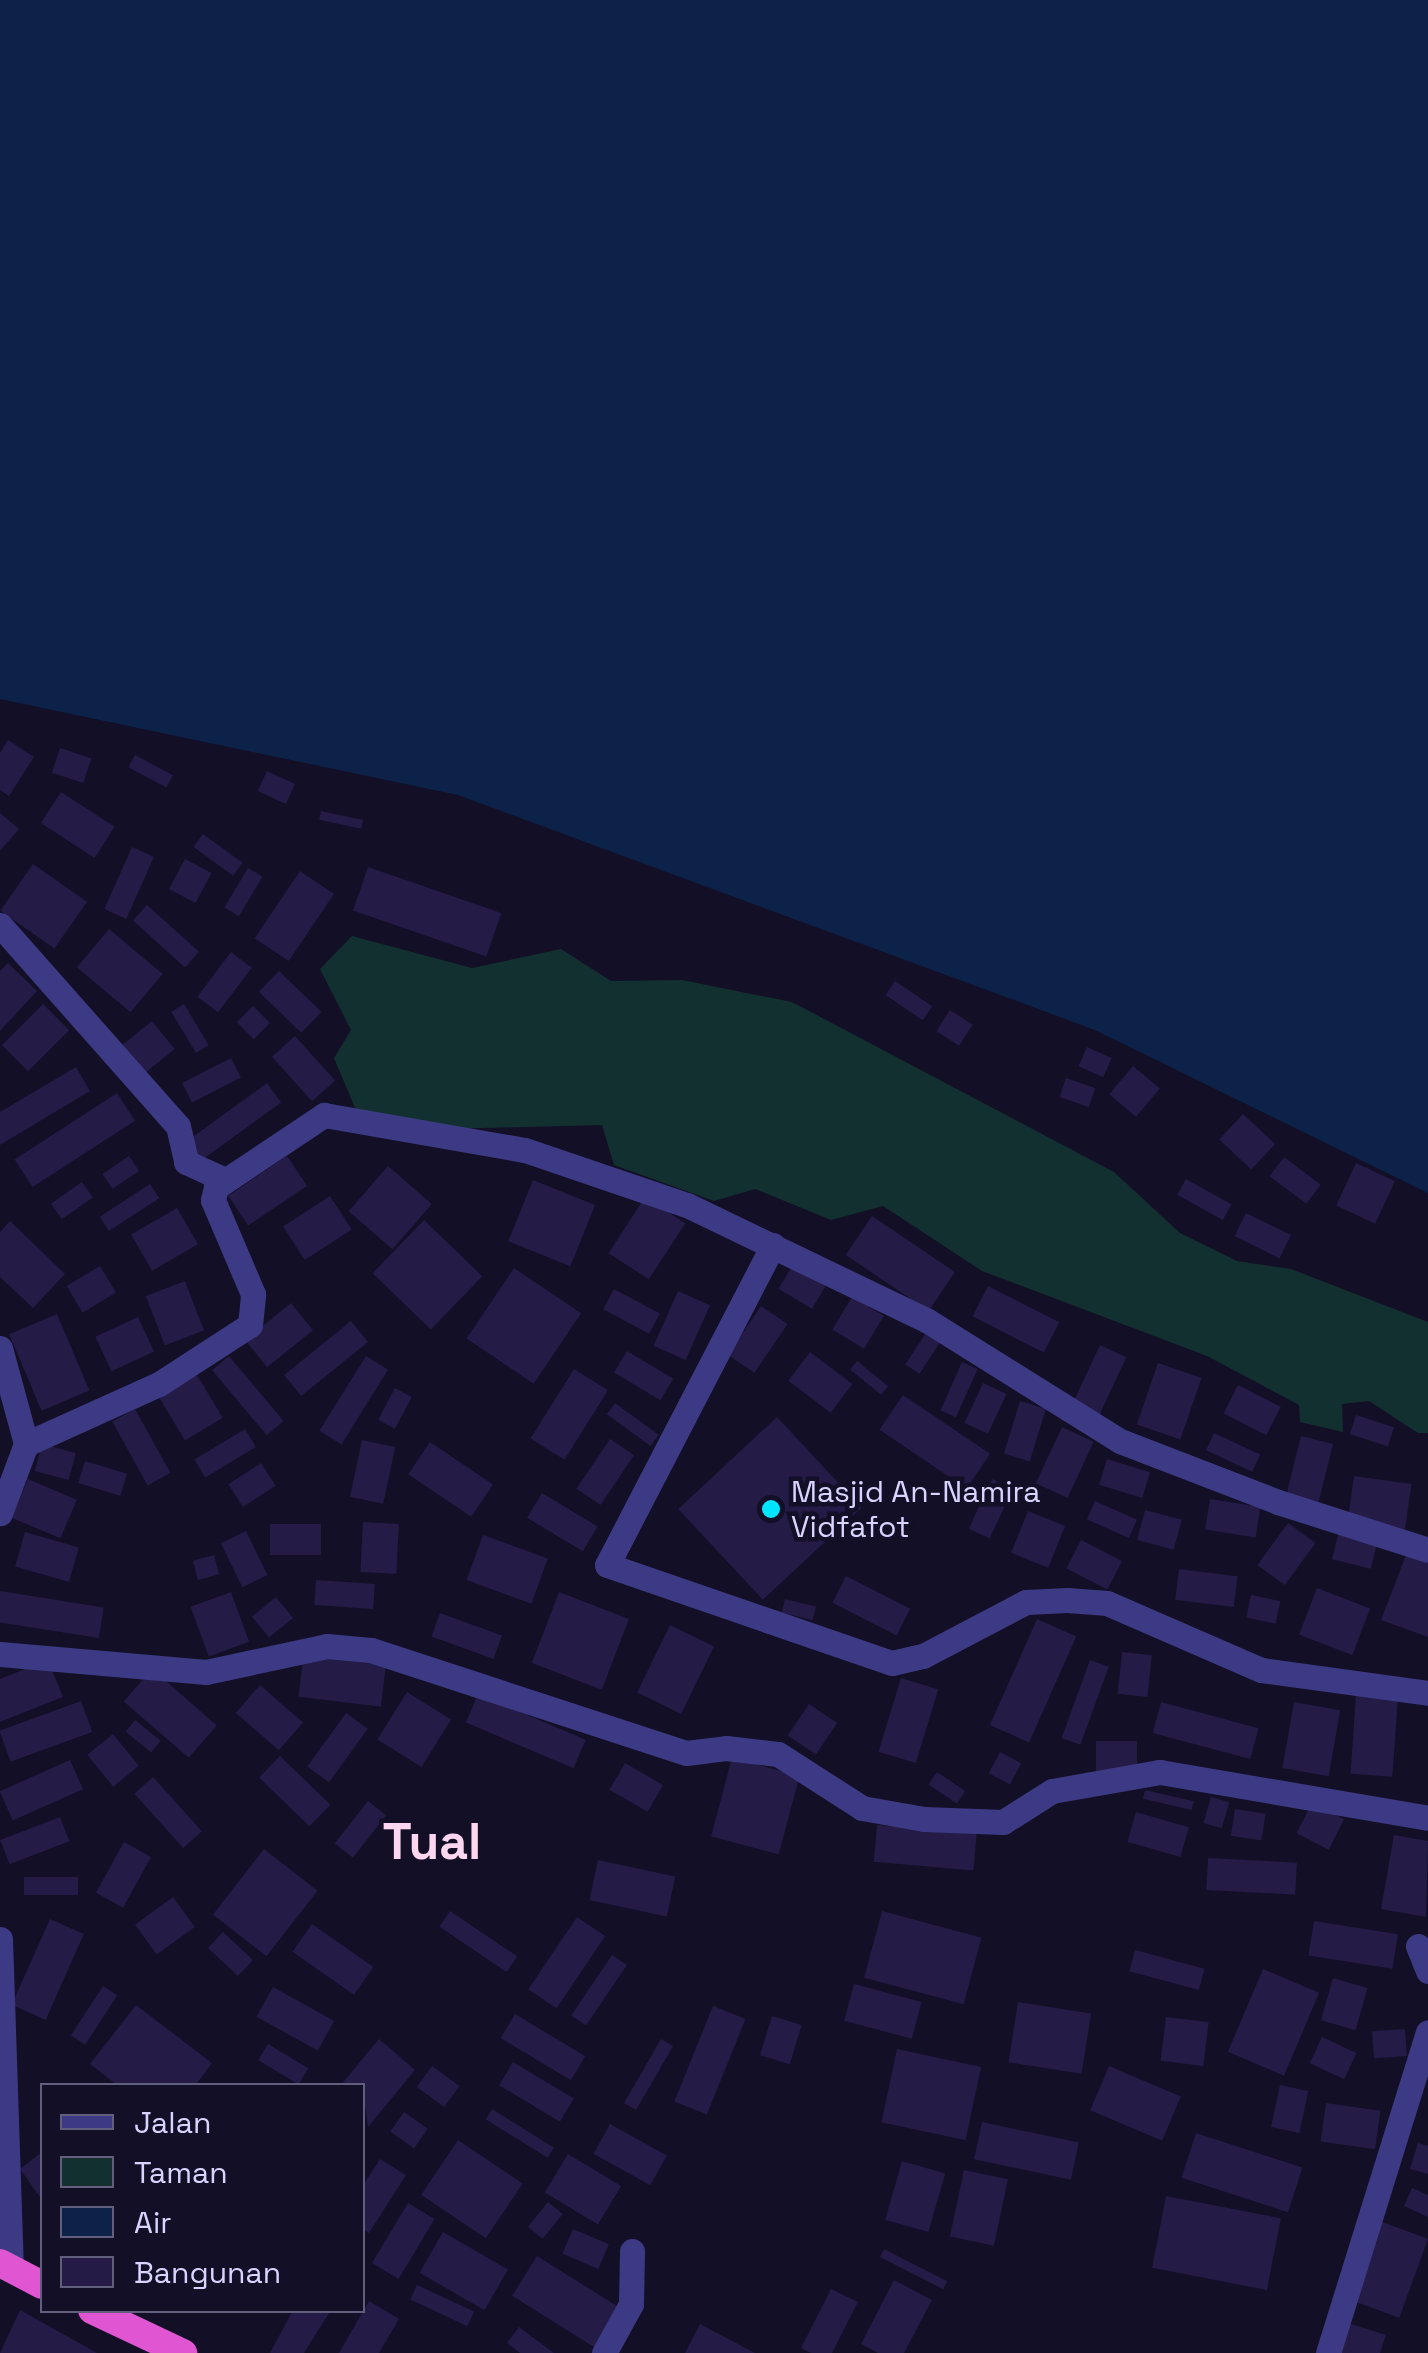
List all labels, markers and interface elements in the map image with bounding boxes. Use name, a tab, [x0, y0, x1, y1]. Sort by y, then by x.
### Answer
place label: Masjid An-Namira Vidfafot	[791, 1474, 1041, 1544]
marker: Masjid An-Namira Vidfafot	[760, 1498, 782, 1520]
district label: Tual	[383, 1813, 481, 1873]
legend	[40, 2083, 365, 2313]
text: Jalan	[134, 2103, 211, 2142]
text: Taman	[134, 2153, 228, 2192]
text: Air	[134, 2203, 172, 2242]
text: Bangunan	[134, 2253, 281, 2292]

